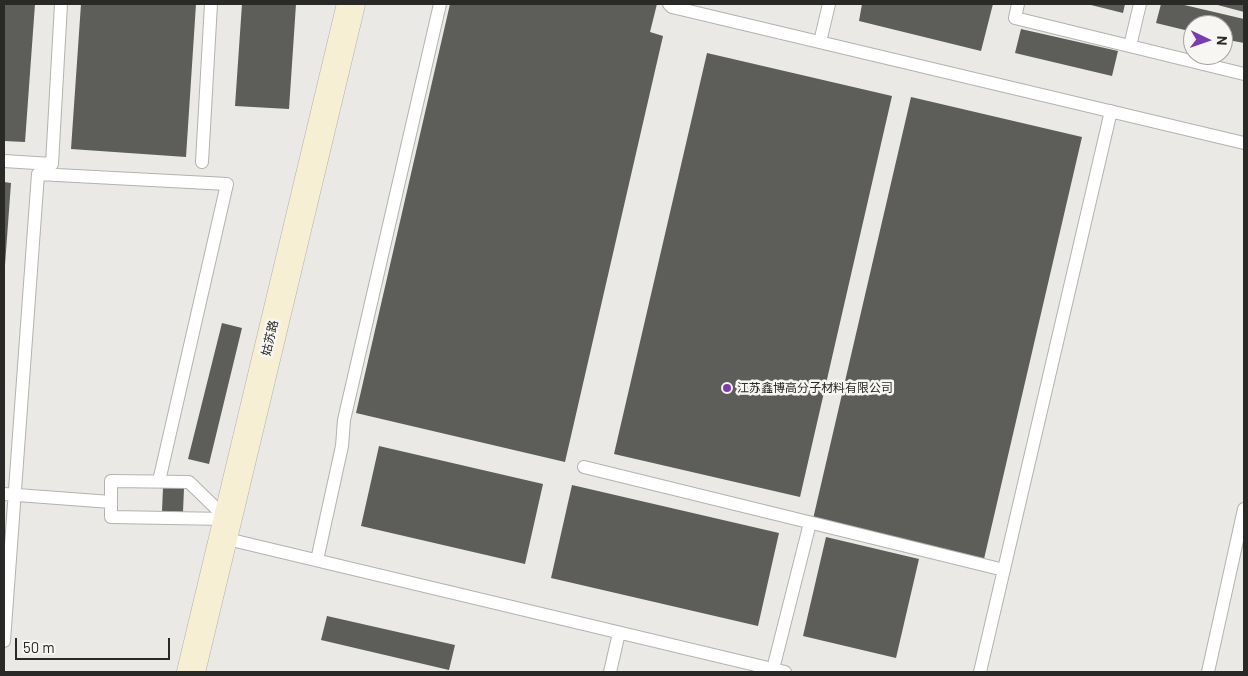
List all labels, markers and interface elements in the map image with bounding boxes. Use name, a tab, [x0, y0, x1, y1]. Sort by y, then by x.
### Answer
north arrow	[1183, 15, 1233, 65]
text: N	[1214, 36, 1231, 46]
street label: 姑苏路	[259, 319, 281, 357]
place label: 江苏鑫博高分子材料有限公司	[737, 381, 893, 395]
marker: 江苏鑫博高分子材料有限公司	[721, 382, 733, 394]
scale bar	[18, 628, 172, 660]
text: 50 m	[23, 638, 55, 656]

